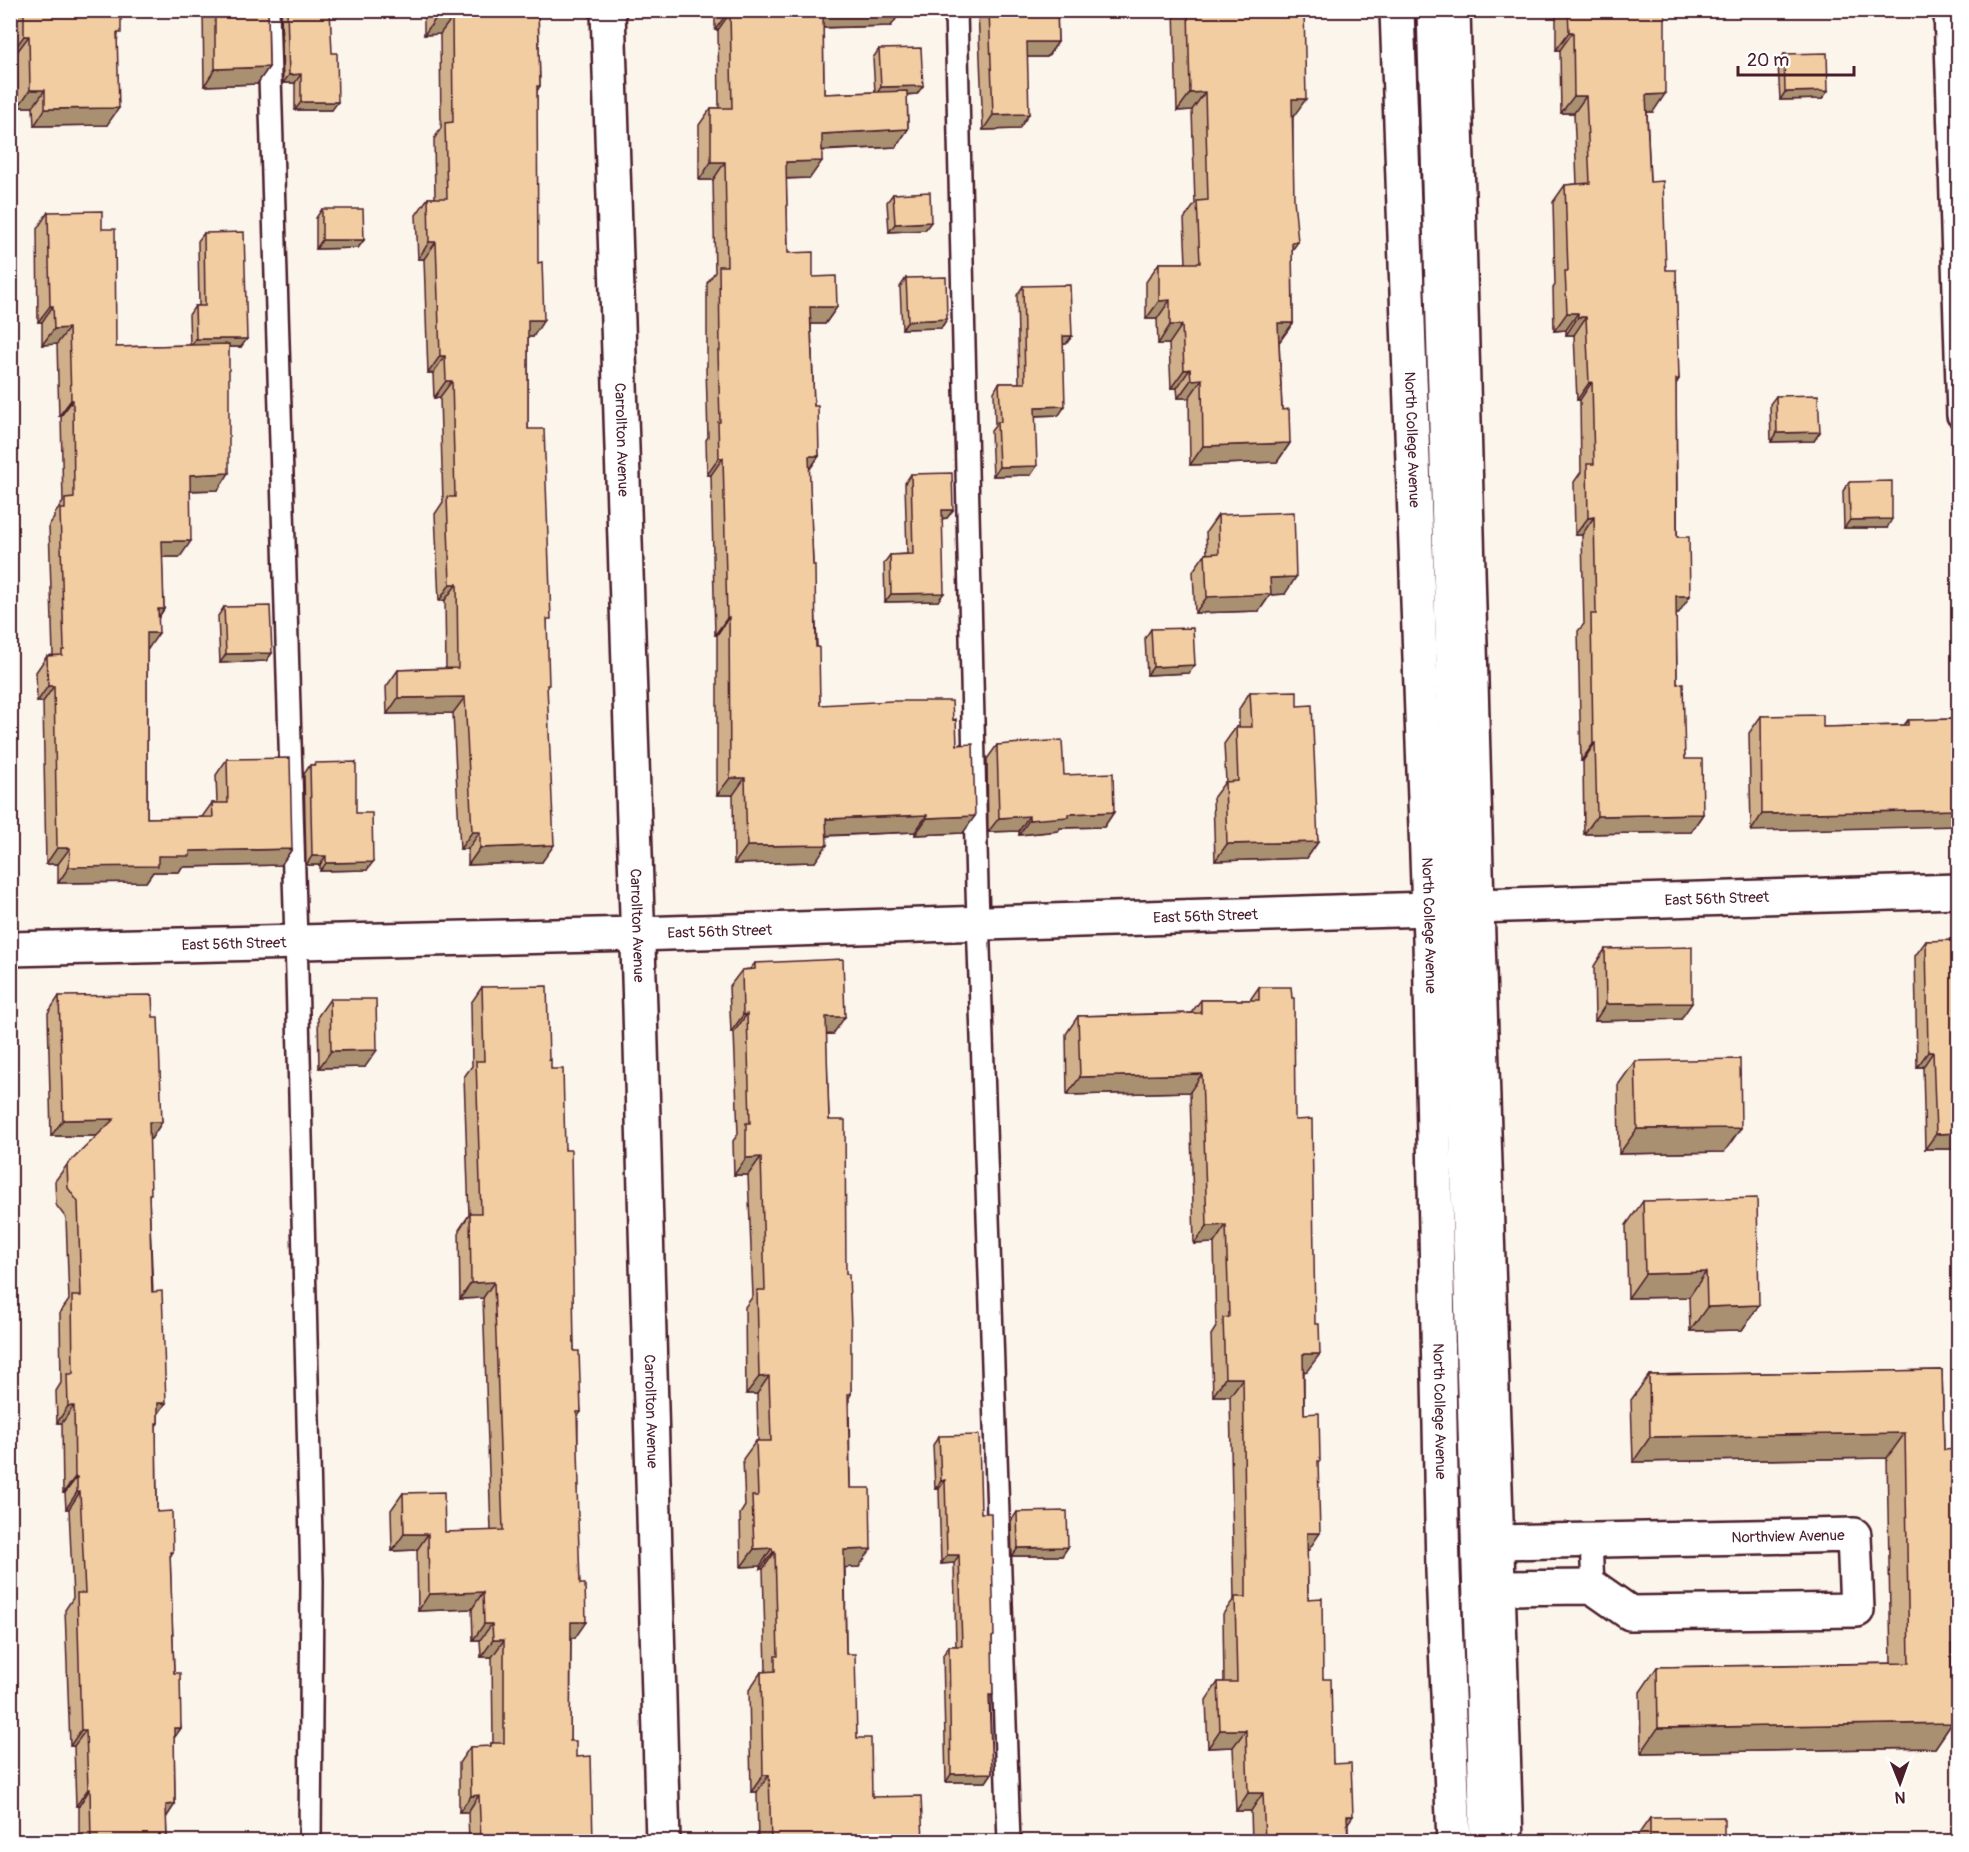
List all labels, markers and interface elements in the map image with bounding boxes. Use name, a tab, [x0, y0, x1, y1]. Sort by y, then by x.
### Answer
scale bar	[1738, 39, 1854, 77]
text: 20 m	[1747, 49, 1789, 72]
street label: North College Avenue	[1400, 371, 1424, 509]
street label: Carrollton Avenue	[610, 383, 633, 498]
street label: North College Avenue	[1418, 857, 1441, 994]
street label: Carrollton Avenue	[626, 868, 649, 983]
street label: East 56th Street	[1664, 887, 1770, 910]
street label: East 56th Street	[1153, 905, 1259, 927]
street label: East 56th Street	[667, 920, 773, 943]
street label: East 56th Street	[181, 933, 287, 954]
street label: North College Avenue	[1429, 1343, 1451, 1480]
street label: Carrollton Avenue	[640, 1354, 662, 1469]
street label: Northview Avenue	[1731, 1526, 1845, 1547]
north arrow	[1870, 1753, 1930, 1813]
text: N	[1894, 1787, 1906, 1807]

